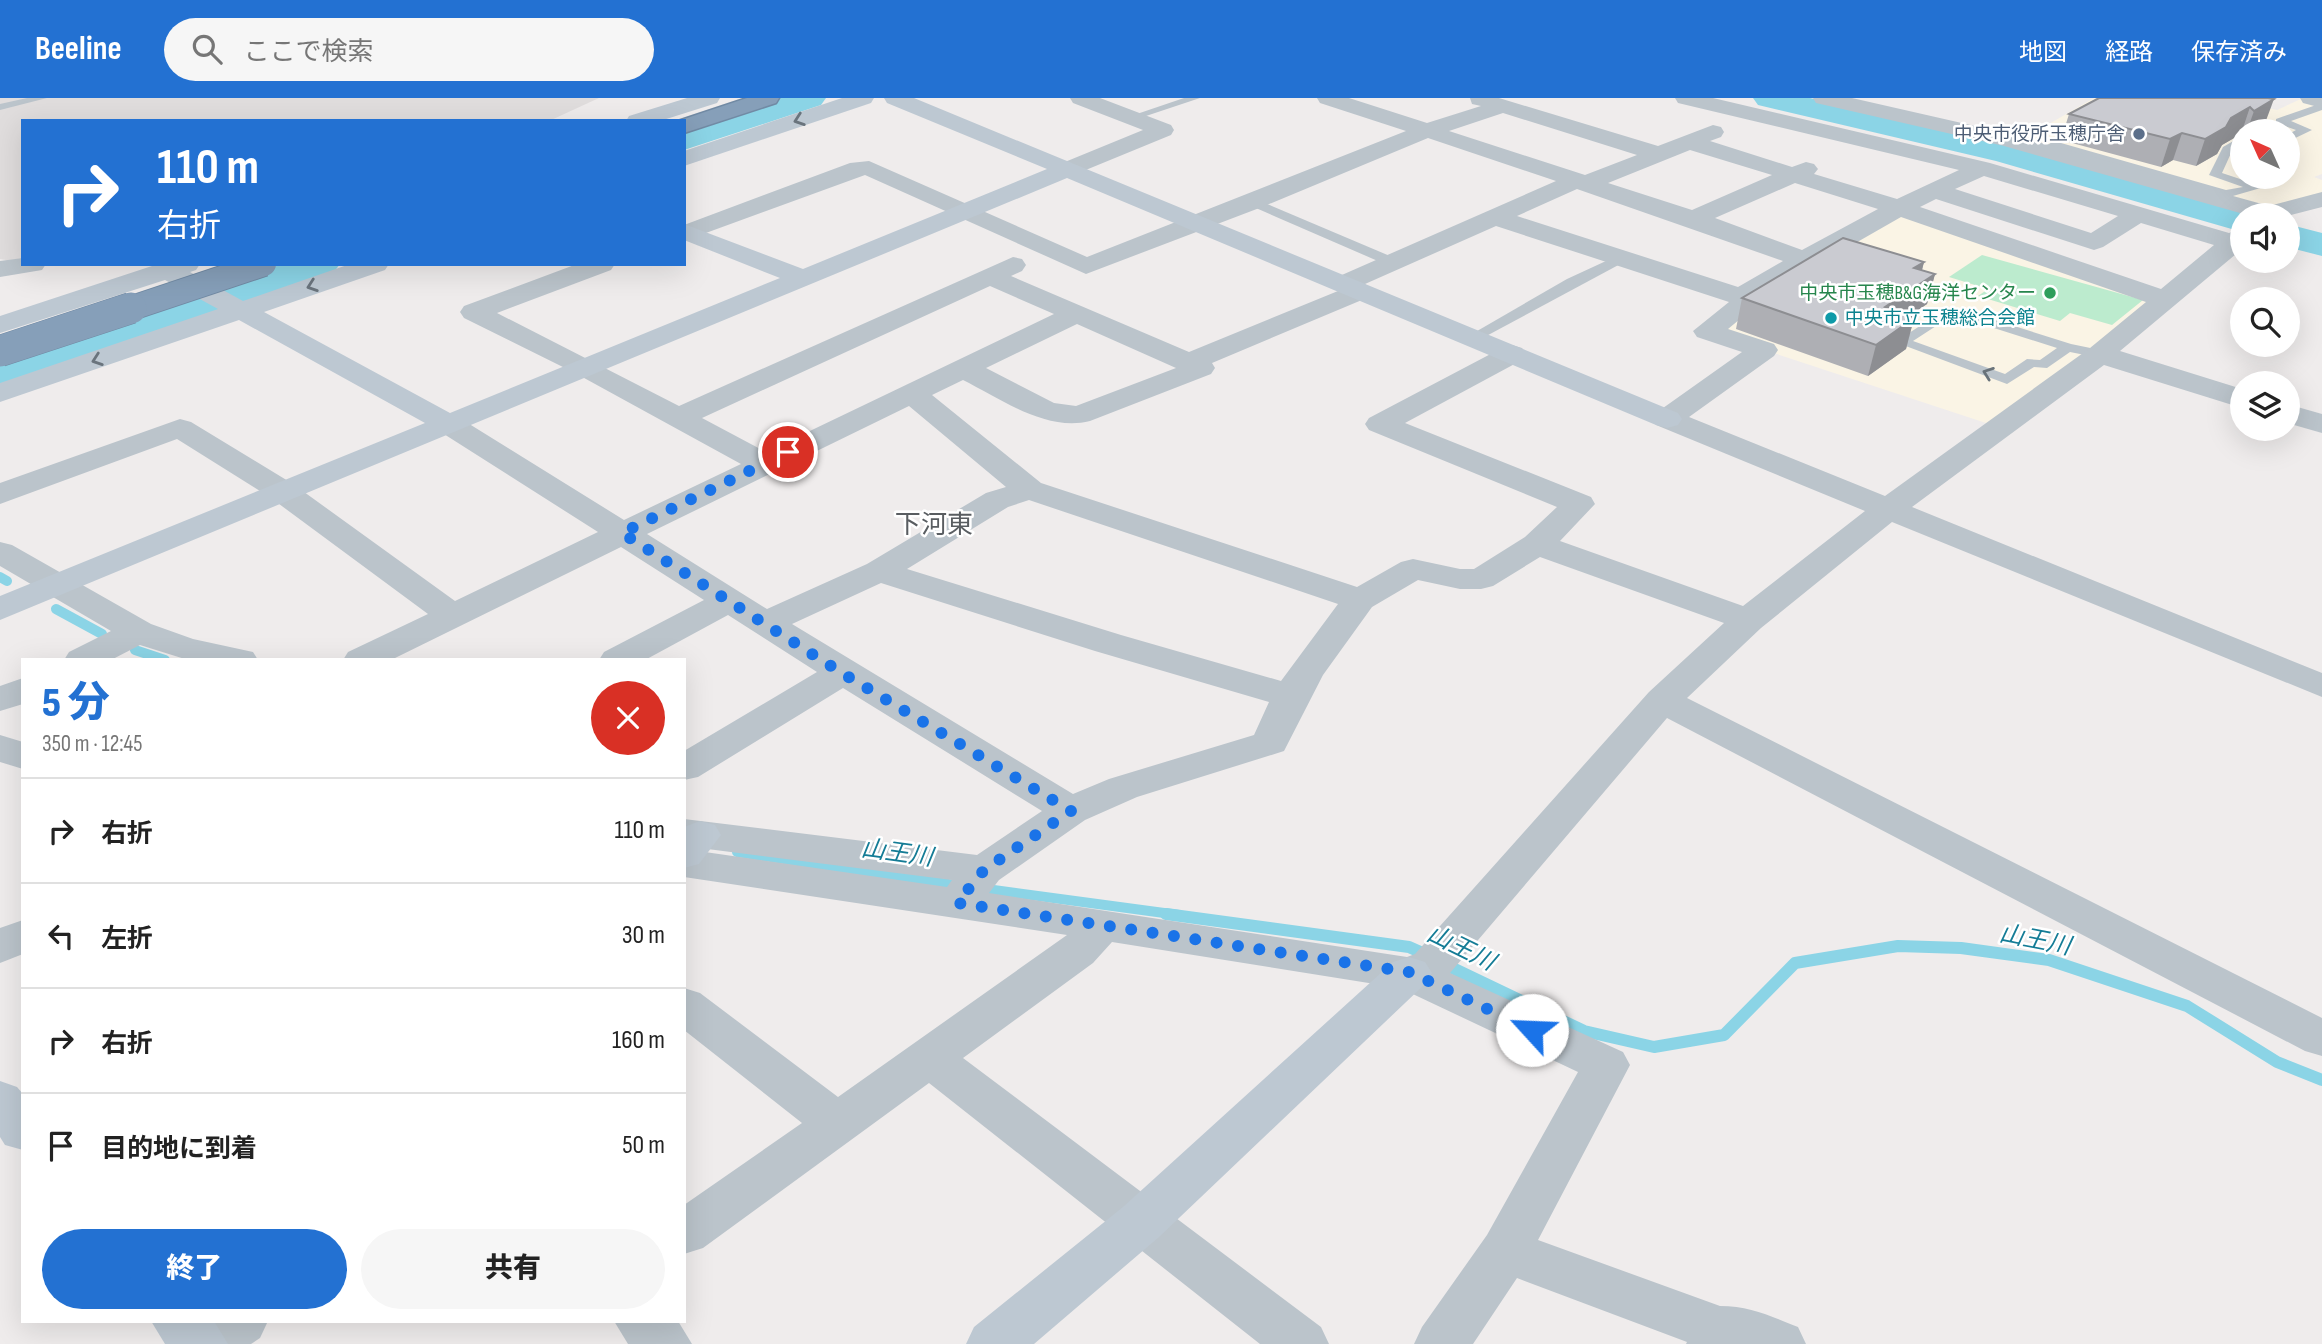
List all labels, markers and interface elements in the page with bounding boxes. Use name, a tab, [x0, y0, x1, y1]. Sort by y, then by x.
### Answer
search box	[164, 18, 654, 81]
text: Beeline	[35, 29, 122, 69]
icon: search	[188, 30, 226, 68]
text: ここで検索	[244, 37, 374, 68]
text: 地図	[2019, 38, 2067, 67]
text: 経路	[2105, 38, 2153, 67]
text: 保存済み	[2191, 38, 2287, 67]
one-way arrow	[793, 112, 805, 126]
north arrow	[2230, 119, 2300, 189]
map controls	[2230, 119, 2300, 441]
place label: 中央市役所玉穂庁舎	[1954, 123, 2125, 146]
marker: 中央市役所玉穂庁舎	[2131, 126, 2147, 142]
text: 110 m	[157, 139, 259, 198]
icon: right	[42, 147, 133, 238]
button: sound	[2230, 203, 2300, 273]
text: 右折	[157, 207, 221, 246]
one-way arrow	[306, 278, 318, 292]
place label: 中央市玉穂B&G海洋センター	[1799, 282, 2036, 305]
marker: 中央市玉穂B&G海洋センター	[2042, 285, 2058, 301]
button: search	[2230, 287, 2300, 357]
place label: 中央市立玉穂総合会館	[1845, 307, 2035, 330]
marker: 中央市立玉穂総合会館	[1823, 310, 1839, 326]
one-way arrow	[91, 352, 103, 366]
one-way arrow	[1982, 367, 1995, 381]
button: layers	[2230, 371, 2300, 441]
pin	[758, 422, 818, 482]
icon: arrive	[769, 433, 807, 471]
district label: 下河東	[895, 510, 973, 541]
text: 5 分	[42, 678, 110, 729]
button: close	[591, 681, 665, 755]
text: 350 m · 12:45	[42, 730, 142, 758]
icon: right	[42, 812, 80, 850]
text: 110 m	[614, 815, 665, 846]
text: 右折	[101, 819, 153, 850]
water label: 山王川	[859, 834, 938, 873]
icon: left	[42, 917, 80, 955]
water label: 山王川	[1422, 919, 1502, 978]
water label: 山王川	[1997, 919, 2076, 962]
text: 30 m	[622, 920, 665, 951]
text: 左折	[101, 924, 153, 955]
position arrow	[1495, 993, 1569, 1067]
icon: right	[42, 1022, 80, 1060]
text: 160 m	[612, 1025, 665, 1056]
text: 右折	[101, 1029, 153, 1060]
icon: arrive	[42, 1127, 80, 1165]
text: 50 m	[622, 1130, 665, 1161]
text: 目的地に到着	[101, 1134, 257, 1165]
button: 終了	[42, 1229, 347, 1309]
button: 共有	[361, 1229, 665, 1309]

